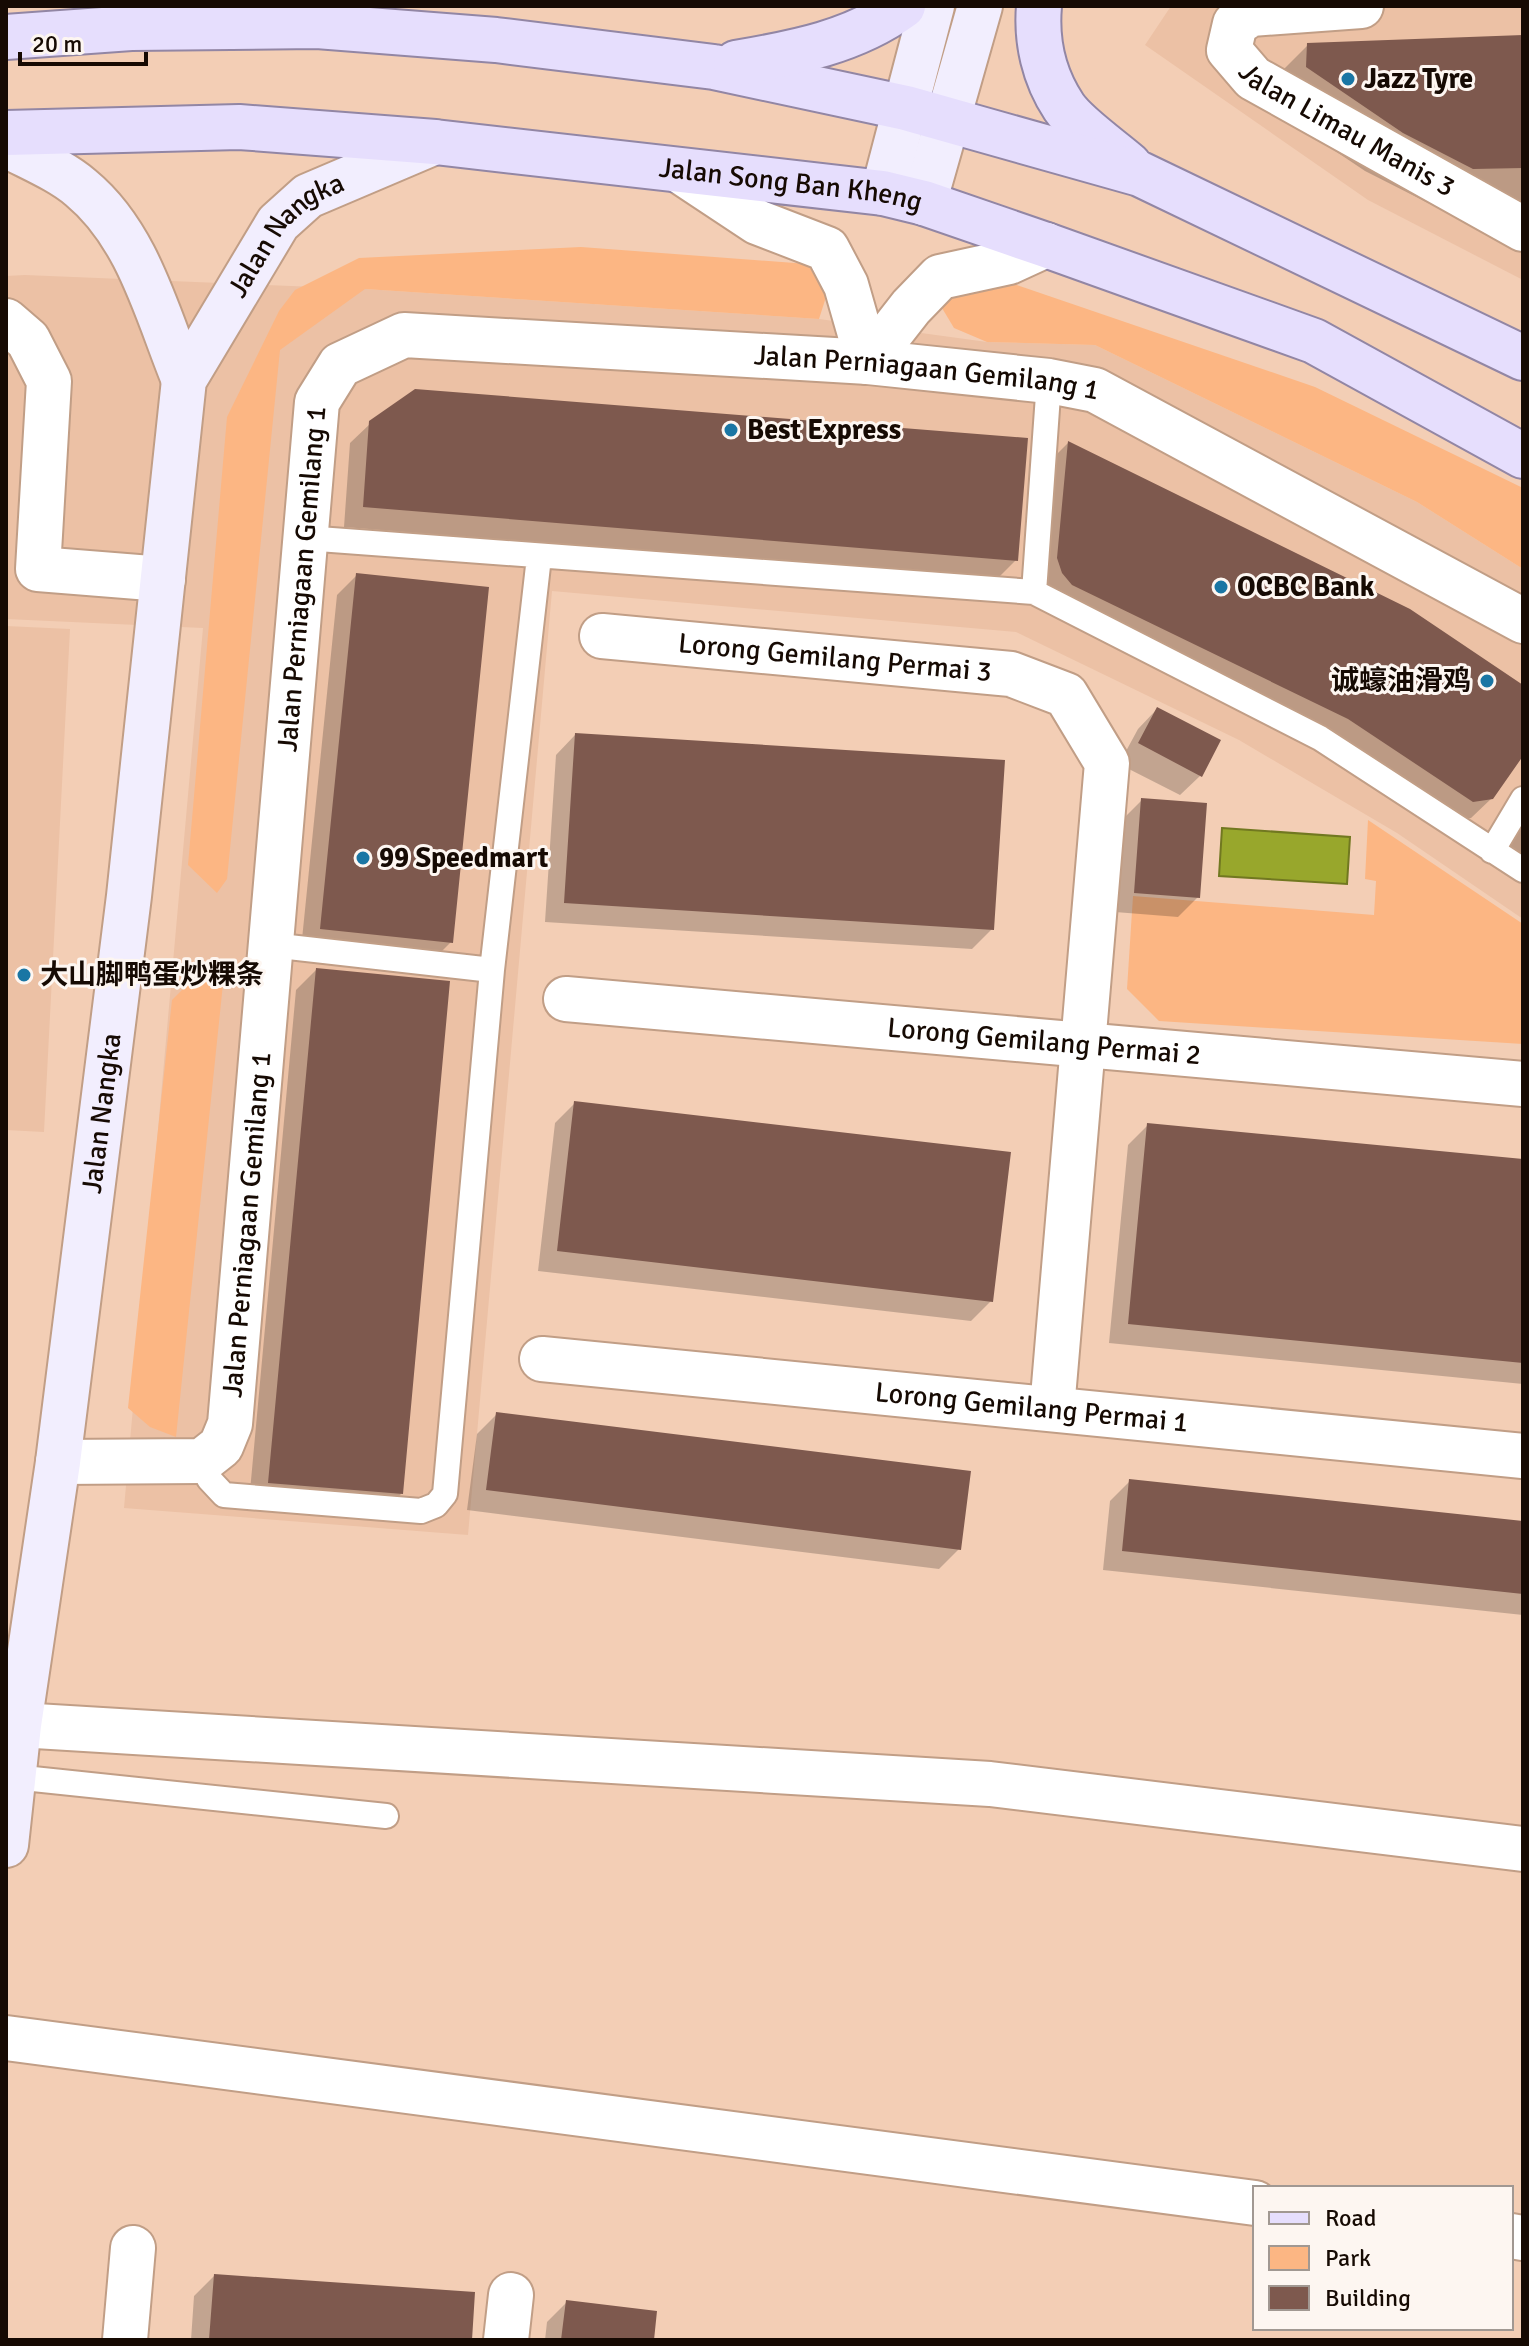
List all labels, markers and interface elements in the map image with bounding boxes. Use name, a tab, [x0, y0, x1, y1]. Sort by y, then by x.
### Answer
scale bar	[20, 16, 146, 66]
text: 20 m	[32, 29, 82, 59]
street label: Jalan Limau Manis 3	[1231, 56, 1461, 204]
place label: Jazz Tyre	[1364, 62, 1473, 96]
marker: Jazz Tyre	[1339, 70, 1357, 88]
street label: Jalan Song Ban Kheng	[657, 151, 926, 219]
street label: Jalan Nangka	[220, 166, 349, 304]
street label: Jalan Perniagaan Gemilang 1	[753, 338, 1102, 407]
street label: Jalan Perniagaan Gemilang 1	[270, 405, 334, 753]
place label: Best Express	[747, 413, 901, 447]
marker: Best Express	[722, 421, 740, 439]
place label: OCBC Bank	[1237, 570, 1375, 604]
marker: OCBC Bank	[1212, 578, 1230, 596]
street label: Lorong Gemilang Permai 3	[677, 626, 993, 689]
place label: 诚蠔油滑鸡	[1331, 664, 1471, 698]
marker: 诚蠔油滑鸡	[1478, 672, 1496, 690]
place label: 99 Speedmart	[379, 841, 549, 875]
marker: 99 Speedmart	[354, 849, 372, 867]
place label: 大山脚鸭蛋炒粿条	[40, 958, 264, 992]
marker: 大山脚鸭蛋炒粿条	[15, 966, 33, 984]
street label: Lorong Gemilang Permai 2	[886, 1011, 1202, 1072]
street label: Jalan Nangka	[75, 1031, 129, 1196]
street label: Jalan Perniagaan Gemilang 1	[215, 1050, 279, 1399]
street label: Lorong Gemilang Permai 1	[873, 1375, 1190, 1440]
legend	[1253, 2186, 1513, 2330]
text: Road	[1325, 2203, 1376, 2233]
text: Park	[1325, 2243, 1371, 2273]
text: Building	[1325, 2283, 1411, 2313]

